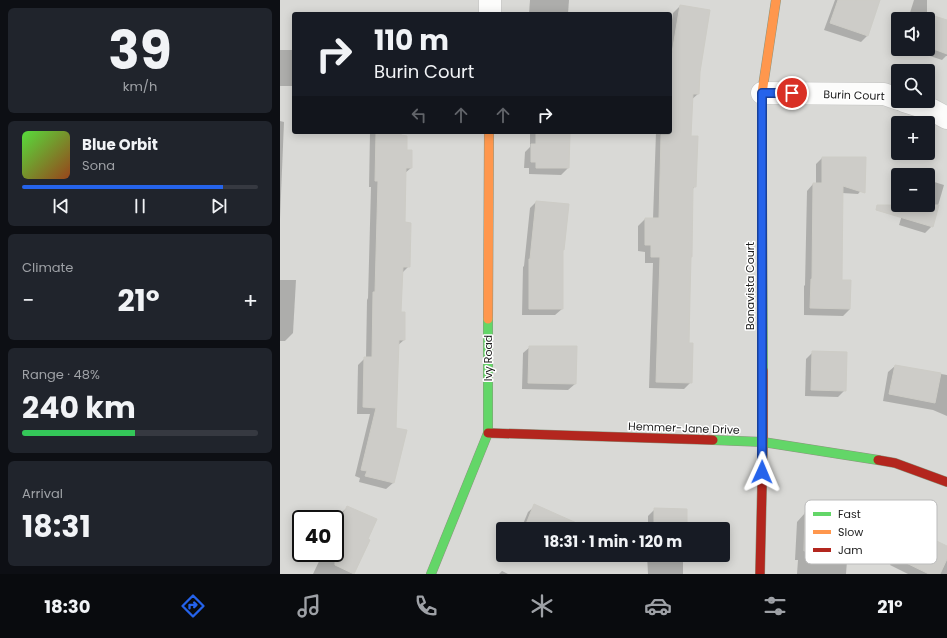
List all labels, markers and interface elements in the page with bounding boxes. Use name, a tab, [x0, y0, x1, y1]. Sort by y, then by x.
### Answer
map controls	[891, 12, 935, 212]
button: sound	[891, 12, 935, 56]
text: 39	[108, 14, 172, 87]
text: 110 m	[374, 21, 449, 60]
icon: right	[308, 28, 360, 80]
text: Burin Court	[374, 59, 474, 84]
button: search	[891, 64, 935, 108]
pin	[775, 76, 809, 110]
text: km/h	[123, 77, 157, 96]
icon: arrive	[781, 82, 803, 104]
street label: Burin Court	[823, 86, 885, 104]
icon: left	[408, 104, 430, 126]
icon: ahead	[450, 104, 472, 126]
icon: ahead	[492, 104, 514, 126]
icon: right	[534, 104, 556, 126]
button: +	[891, 116, 935, 160]
text: Blue Orbit	[82, 134, 158, 155]
text: Sona	[82, 156, 115, 175]
button: −	[891, 168, 935, 212]
icon: previous	[50, 195, 72, 217]
icon: pause	[129, 195, 151, 217]
icon: next	[208, 195, 230, 217]
street label: Bonavista Court	[742, 242, 758, 330]
text: Climate	[22, 258, 73, 277]
text: 21°	[117, 279, 160, 322]
text: −	[22, 285, 34, 316]
text: +	[243, 285, 258, 316]
street label: Ivy Road	[480, 335, 496, 381]
text: Range · 48%	[22, 365, 100, 384]
text: 240 km	[22, 386, 136, 429]
street label: Hemmer-Jane Drive	[628, 418, 740, 438]
position arrow	[741, 451, 783, 493]
text: Arrival	[22, 484, 63, 503]
legend	[805, 500, 937, 564]
text: 18:31	[22, 505, 91, 548]
text: Fast	[838, 506, 861, 522]
speed limit sign: 40	[292, 510, 344, 562]
text: Slow	[838, 524, 863, 540]
text: 18:31 · 1 min · 120 m	[544, 531, 682, 552]
text: Jam	[838, 542, 863, 558]
icon: directions	[179, 592, 207, 620]
icon: music	[295, 592, 323, 620]
icon: phone	[412, 592, 440, 620]
icon: climate	[528, 592, 556, 620]
icon: car	[644, 592, 672, 620]
icon: filters	[761, 592, 789, 620]
text: 18:30	[44, 594, 90, 619]
text: 21°	[877, 594, 903, 619]

